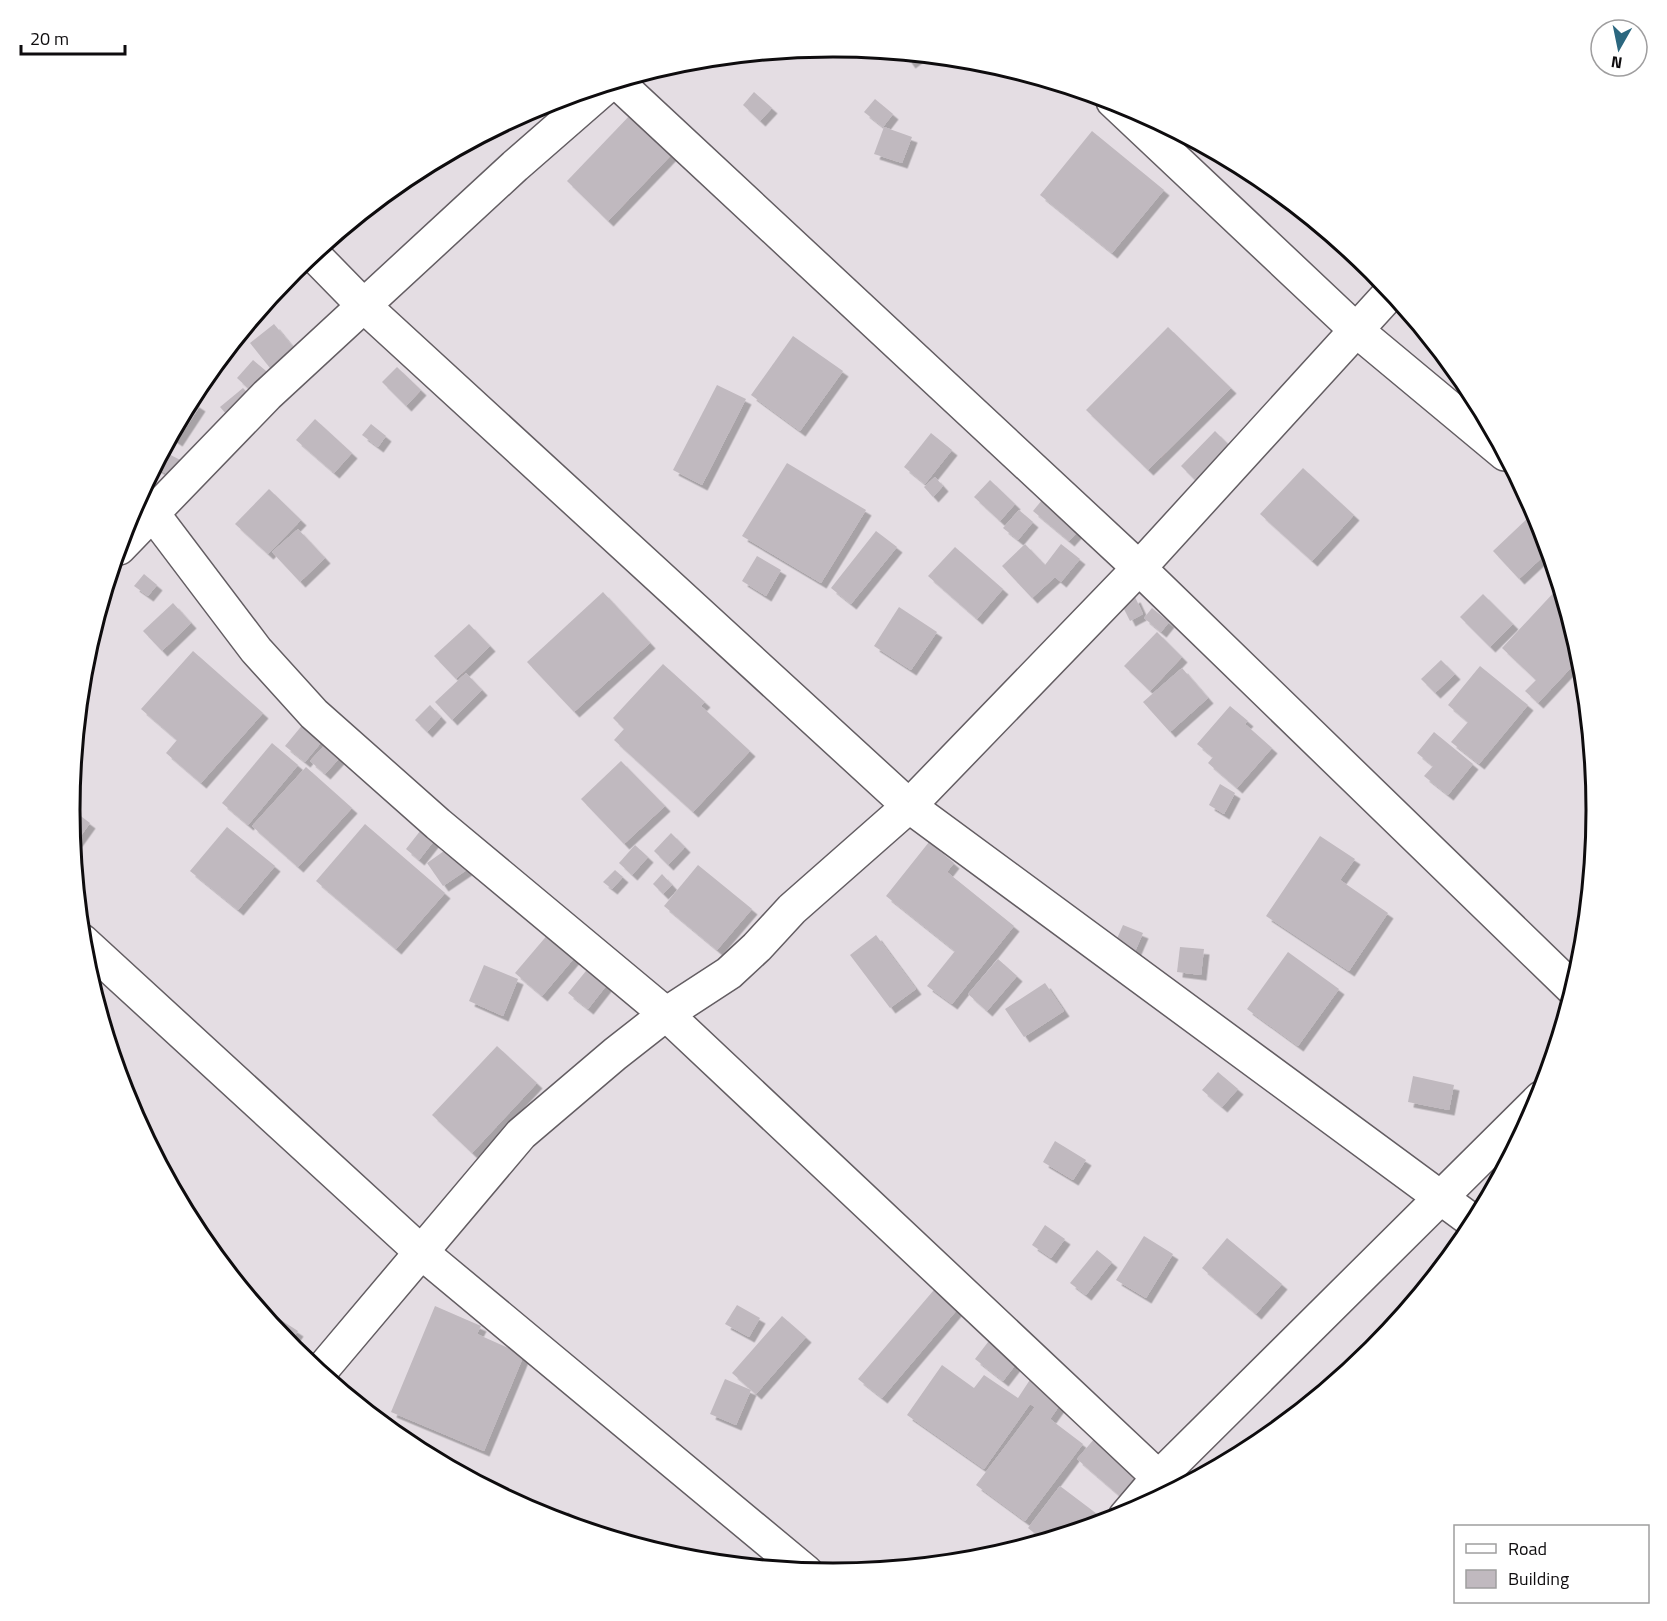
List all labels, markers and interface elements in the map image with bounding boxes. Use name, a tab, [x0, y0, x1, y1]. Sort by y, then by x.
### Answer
scale bar	[21, 18, 124, 56]
north arrow	[1589, 18, 1649, 78]
text: 20 m	[30, 25, 69, 52]
text: N	[1609, 50, 1624, 76]
legend	[1454, 1525, 1649, 1603]
text: Road	[1508, 1535, 1547, 1562]
text: Building	[1508, 1565, 1569, 1592]

